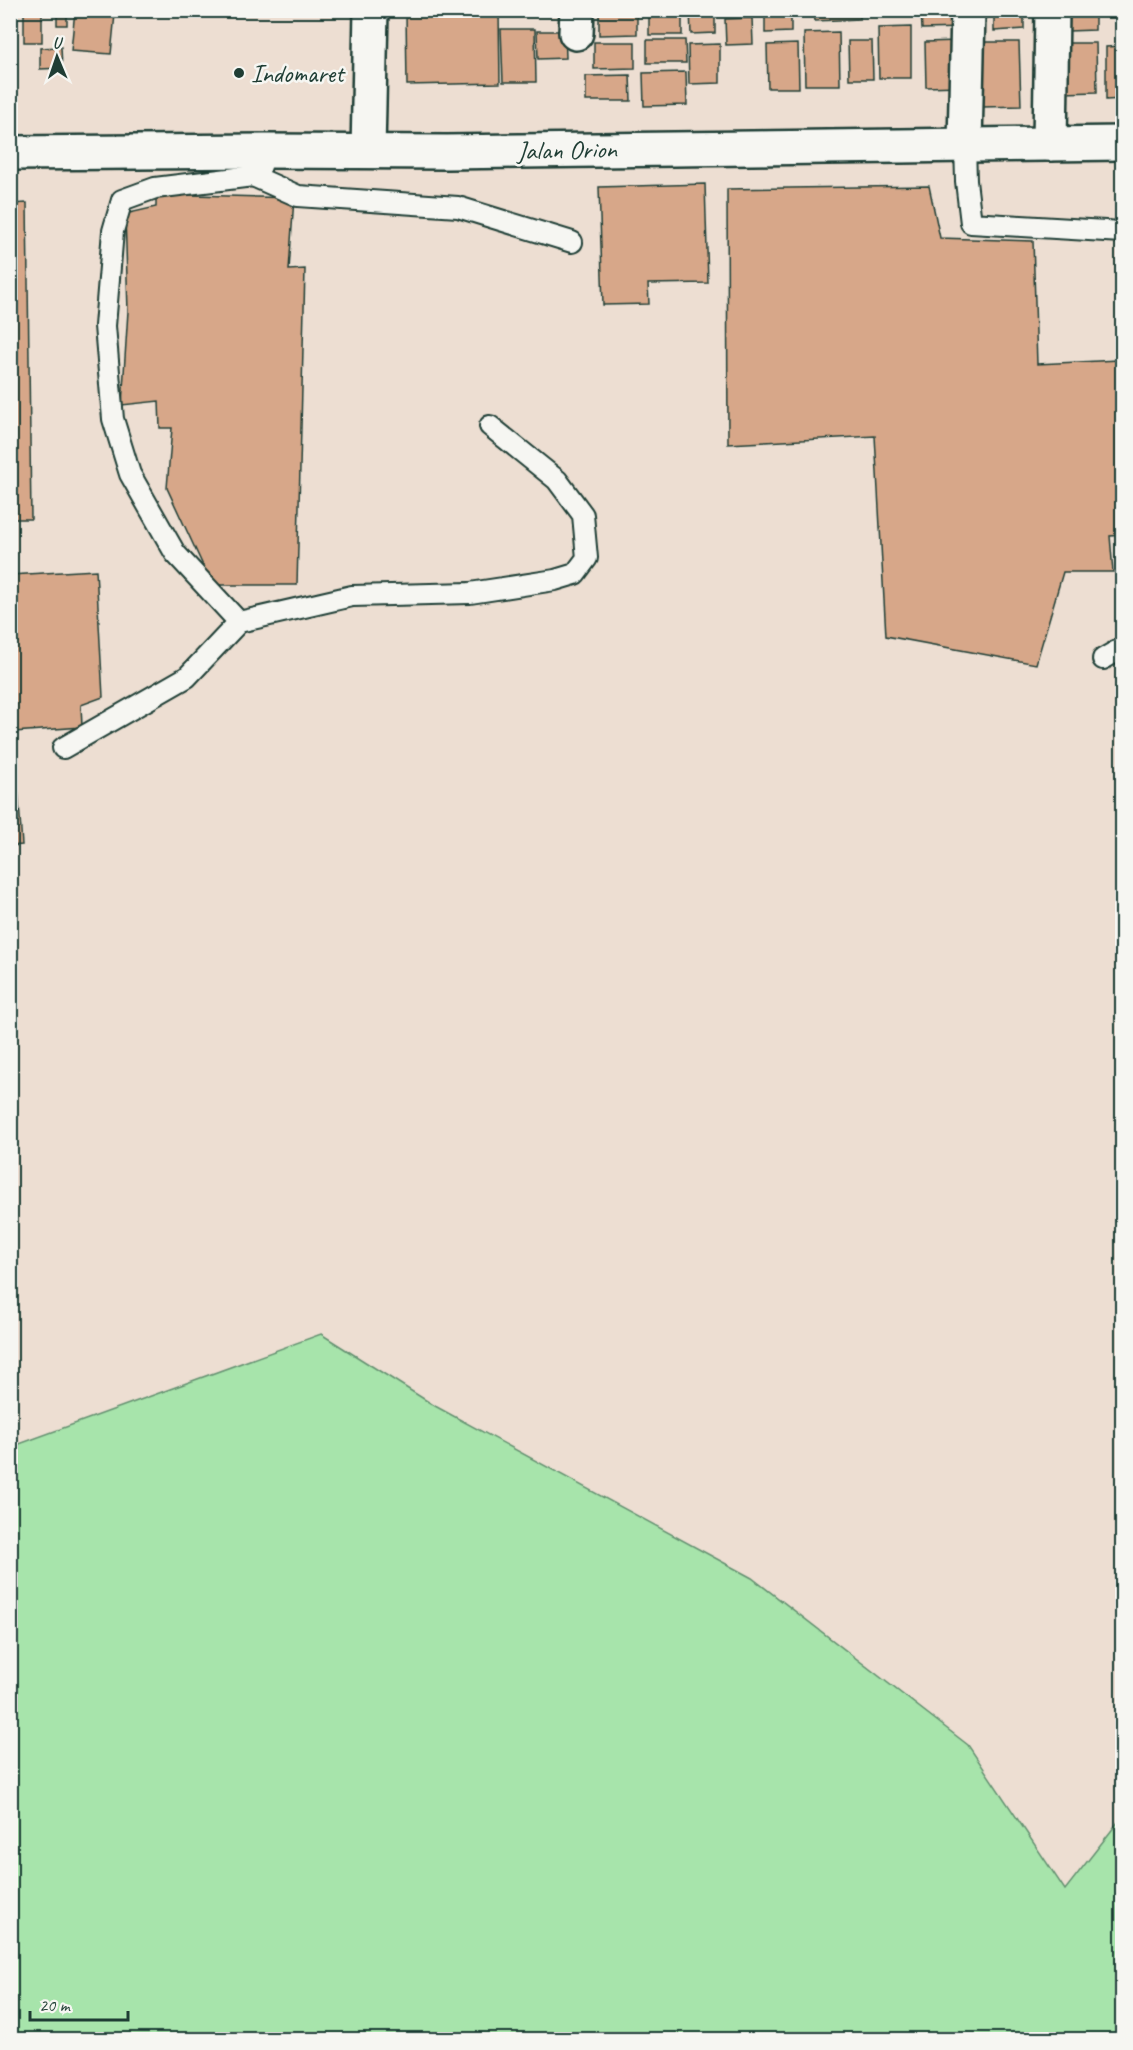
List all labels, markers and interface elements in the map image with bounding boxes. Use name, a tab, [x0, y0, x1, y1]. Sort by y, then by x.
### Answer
north arrow	[27, 27, 87, 87]
text: U	[52, 33, 64, 53]
place label: Indomaret	[251, 57, 346, 90]
marker: Indomaret	[232, 66, 246, 80]
street label: Jalan Orion	[515, 133, 619, 167]
scale bar	[30, 1984, 128, 2022]
text: 20 m	[39, 1994, 72, 2016]

